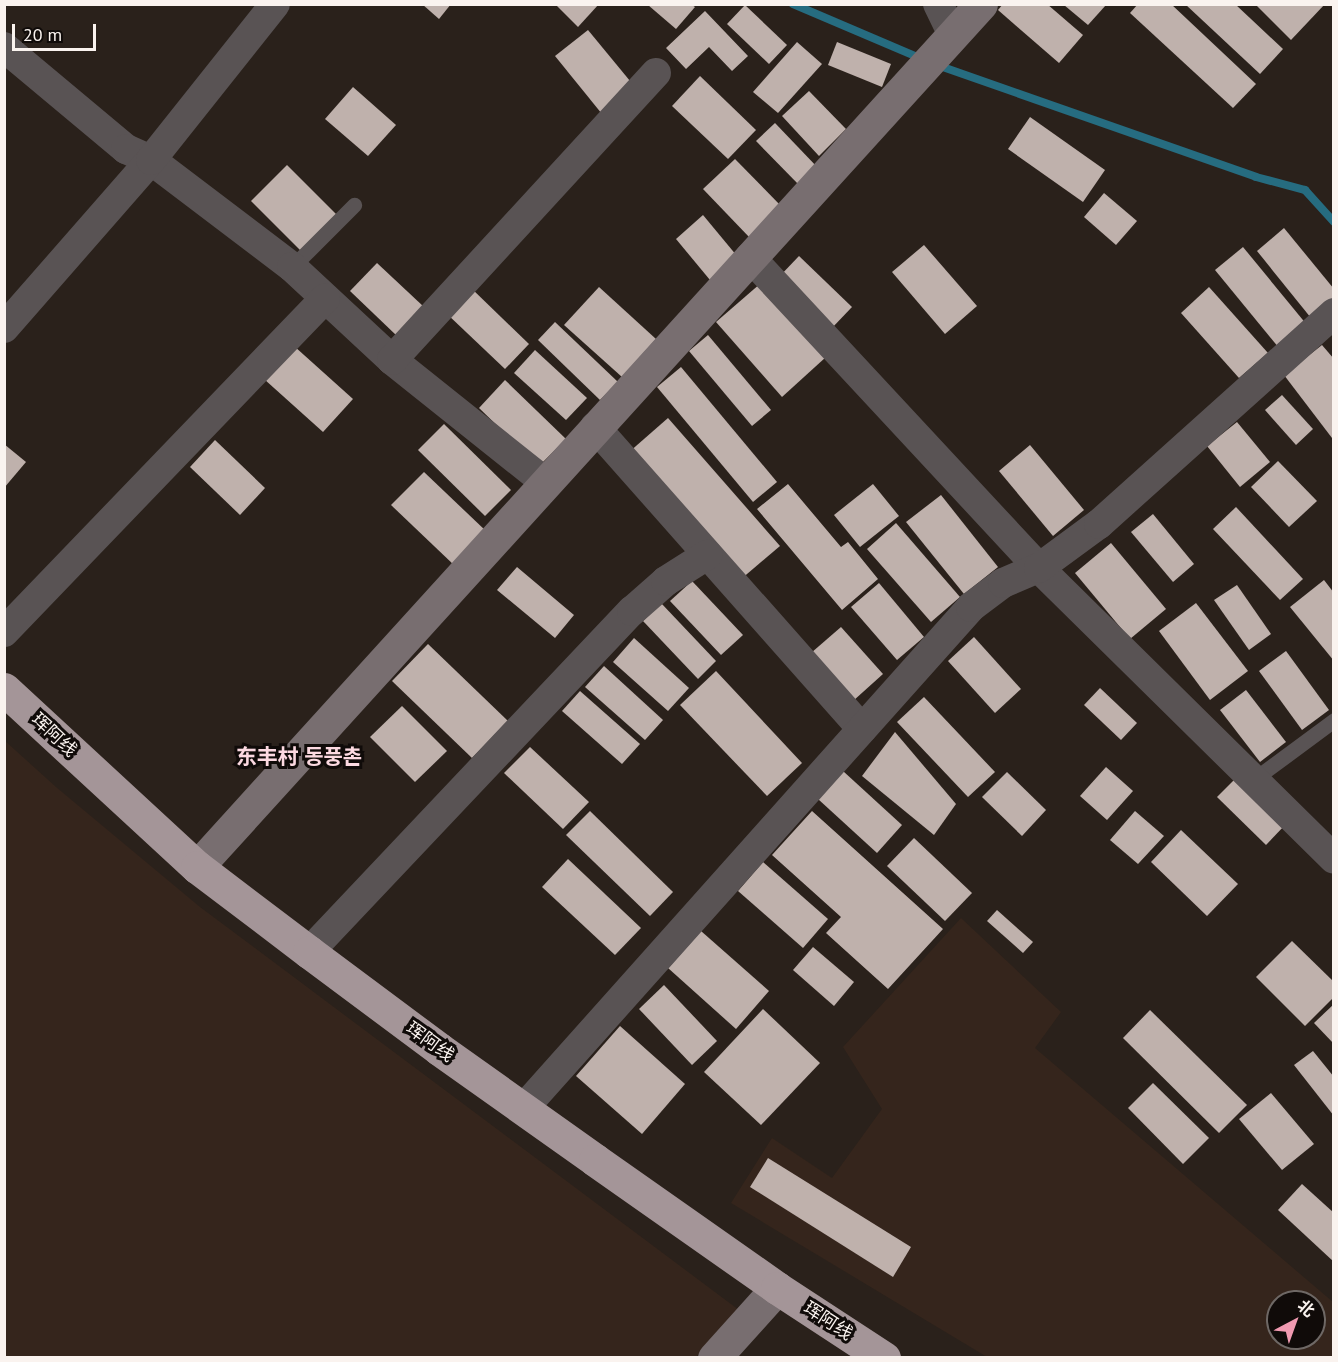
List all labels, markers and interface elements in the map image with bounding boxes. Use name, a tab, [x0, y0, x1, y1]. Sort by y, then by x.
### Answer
scale bar	[15, 12, 99, 50]
text: 20 m	[23, 23, 62, 46]
street label: 珲阿线	[27, 709, 81, 761]
district label: 东丰村 동풍촌	[236, 744, 362, 770]
street label: 珲阿线	[402, 1017, 458, 1067]
north arrow	[1266, 1290, 1326, 1350]
text: 北	[1294, 1295, 1319, 1321]
street label: 珲阿线	[799, 1297, 857, 1345]

